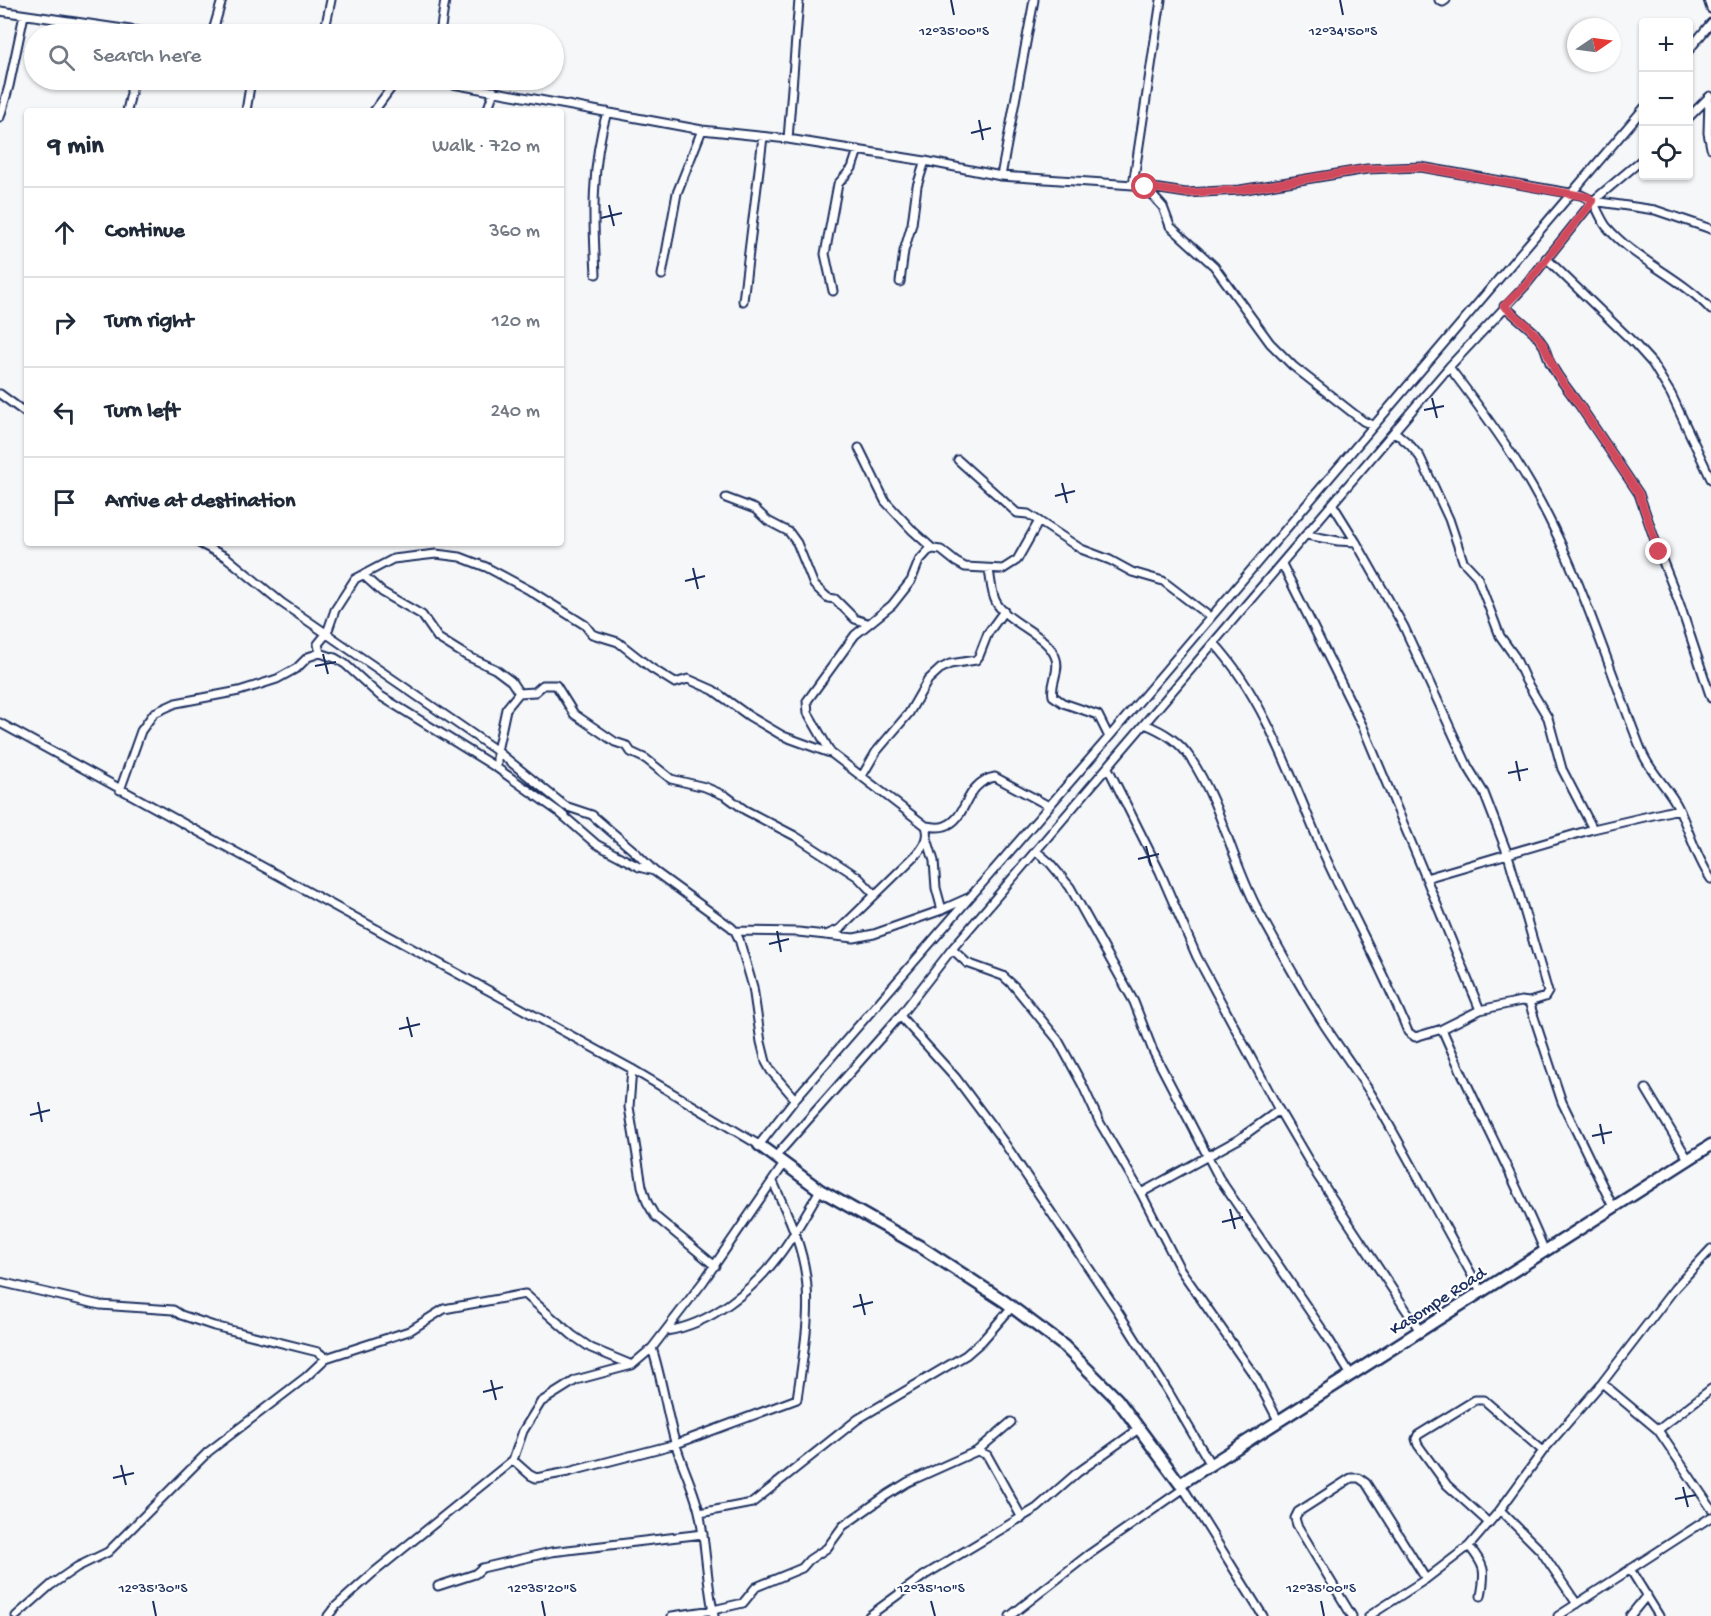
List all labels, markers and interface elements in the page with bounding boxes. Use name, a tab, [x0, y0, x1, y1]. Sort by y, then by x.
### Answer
north arrow	[1567, 18, 1621, 72]
map controls	[1639, 18, 1693, 180]
button: +	[1639, 18, 1693, 72]
text: 12°35'00"S	[918, 23, 989, 41]
text: 12°34'50"S	[1308, 23, 1377, 41]
search box	[24, 24, 564, 90]
icon: search	[45, 41, 78, 74]
text: Search here	[93, 44, 201, 70]
button: −	[1639, 72, 1693, 126]
button: locate	[1639, 126, 1693, 180]
text: 9 min	[48, 132, 104, 163]
text: Walk · 720 m	[432, 136, 540, 159]
route start	[1131, 173, 1157, 199]
icon: ahead	[48, 216, 81, 249]
text: Continue	[105, 219, 185, 245]
text: 360 m	[489, 221, 540, 244]
icon: right	[48, 306, 81, 339]
text: Turn right	[105, 309, 193, 335]
text: 120 m	[492, 311, 540, 334]
icon: left	[48, 396, 81, 429]
text: Turn left	[105, 399, 179, 425]
text: 240 m	[490, 401, 540, 424]
icon: arrive	[48, 486, 81, 519]
text: Arrive at destination	[105, 489, 295, 515]
route end	[1645, 538, 1671, 564]
street label: Kasompe Road	[1386, 1262, 1492, 1341]
text: 12°35'30"S	[117, 1580, 188, 1598]
text: 12°35'20"S	[507, 1580, 576, 1598]
text: 12°35'10"S	[896, 1580, 965, 1598]
text: 12°35'00"S	[1285, 1580, 1356, 1598]

